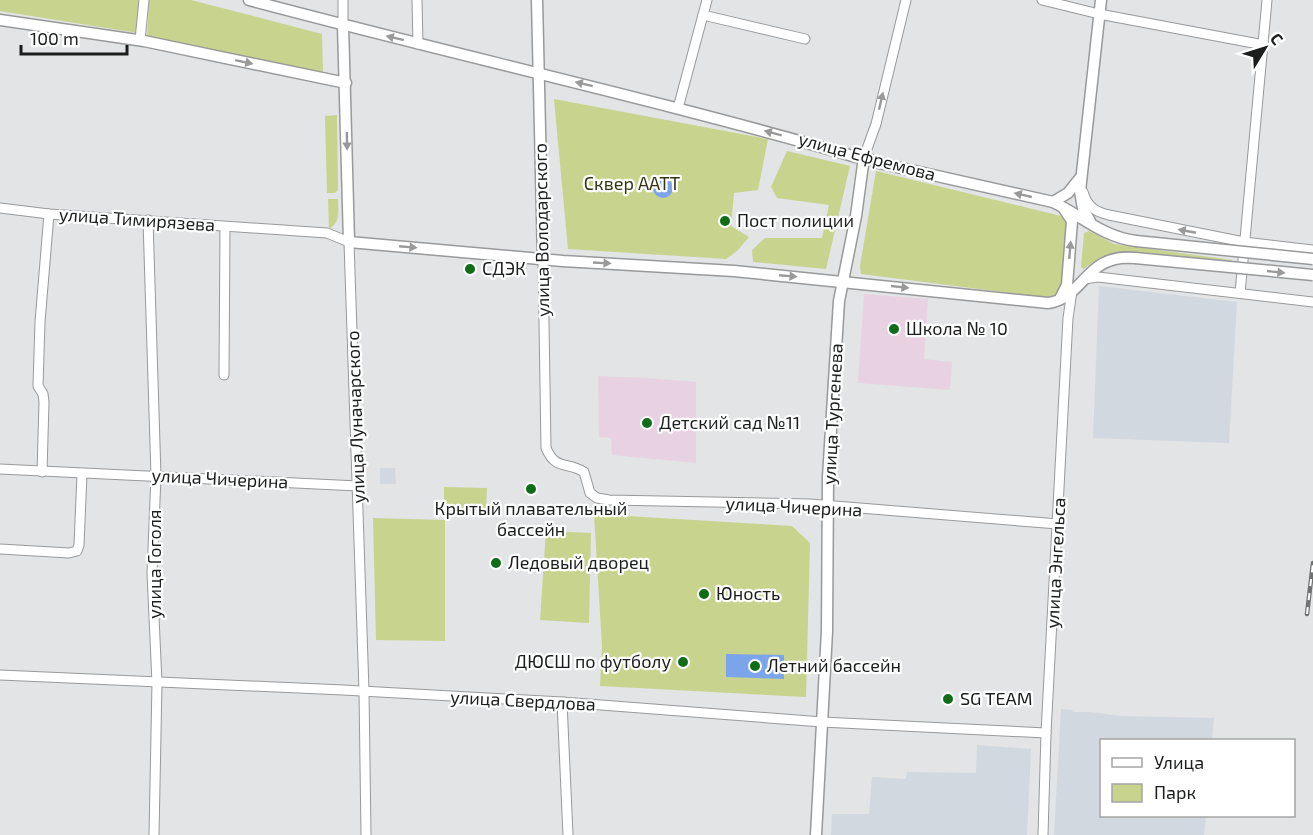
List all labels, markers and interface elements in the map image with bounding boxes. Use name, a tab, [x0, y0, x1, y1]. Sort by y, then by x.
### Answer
scale bar	[21, 18, 128, 56]
north arrow	[1235, 18, 1295, 78]
text: 100 m	[30, 27, 79, 49]
text: С	[1267, 29, 1288, 48]
one-way arrow	[386, 33, 404, 43]
one-way arrow	[235, 57, 253, 67]
one-way arrow	[575, 79, 593, 88]
one-way arrow	[877, 91, 886, 110]
street label: улица Ефремова	[796, 127, 938, 185]
one-way arrow	[764, 128, 782, 137]
one-way arrow	[343, 132, 352, 151]
street label: улица Володарского	[528, 143, 554, 317]
park label: Сквер ААТТ	[584, 172, 681, 194]
one-way arrow	[1014, 190, 1032, 200]
street label: улица Тимирязева	[58, 203, 216, 235]
place label: Пост полиции	[737, 209, 854, 231]
marker: Пост полиции	[718, 214, 732, 228]
one-way arrow	[1177, 226, 1196, 235]
one-way arrow	[1065, 240, 1075, 259]
one-way arrow	[398, 242, 417, 252]
place label: СДЭК	[482, 257, 526, 279]
one-way arrow	[592, 258, 611, 268]
marker: СДЭК	[463, 262, 477, 276]
one-way arrow	[1267, 267, 1286, 277]
one-way arrow	[779, 271, 798, 281]
one-way arrow	[891, 282, 910, 292]
place label: Школа № 10	[906, 317, 1008, 339]
marker: Школа № 10	[887, 322, 901, 336]
street label: улица Луначарского	[341, 330, 369, 504]
street label: улица Тургенева	[817, 343, 847, 485]
place label: Детский сад №11	[659, 411, 800, 433]
marker: Детский сад №11	[640, 416, 654, 430]
street label: улица Чичерина	[151, 463, 289, 493]
marker: Крытый плавательный бассейн	[524, 482, 538, 496]
street label: улица Чичерина	[725, 491, 863, 521]
place label: Крытый плавательный бассейн	[435, 497, 627, 540]
street label: улица Энгельса	[1041, 497, 1069, 629]
street label: улица Гоголя	[143, 509, 165, 619]
place label: Ледовый дворец	[508, 551, 650, 573]
marker: Ледовый дворец	[489, 556, 503, 570]
place label: Юность	[716, 582, 780, 604]
marker: Юность	[697, 587, 711, 601]
place label: ДЮСШ по футболу	[515, 650, 671, 672]
place label: Летний бассейн	[767, 654, 901, 676]
marker: ДЮСШ по футболу	[676, 655, 690, 669]
marker: Летний бассейн	[748, 659, 762, 673]
street label: улица Свердлова	[450, 685, 596, 715]
place label: SG TEAM	[960, 687, 1033, 709]
marker: SG TEAM	[941, 692, 955, 706]
legend	[1100, 739, 1295, 817]
text: Улица	[1154, 751, 1204, 773]
text: Парк	[1154, 781, 1196, 803]

